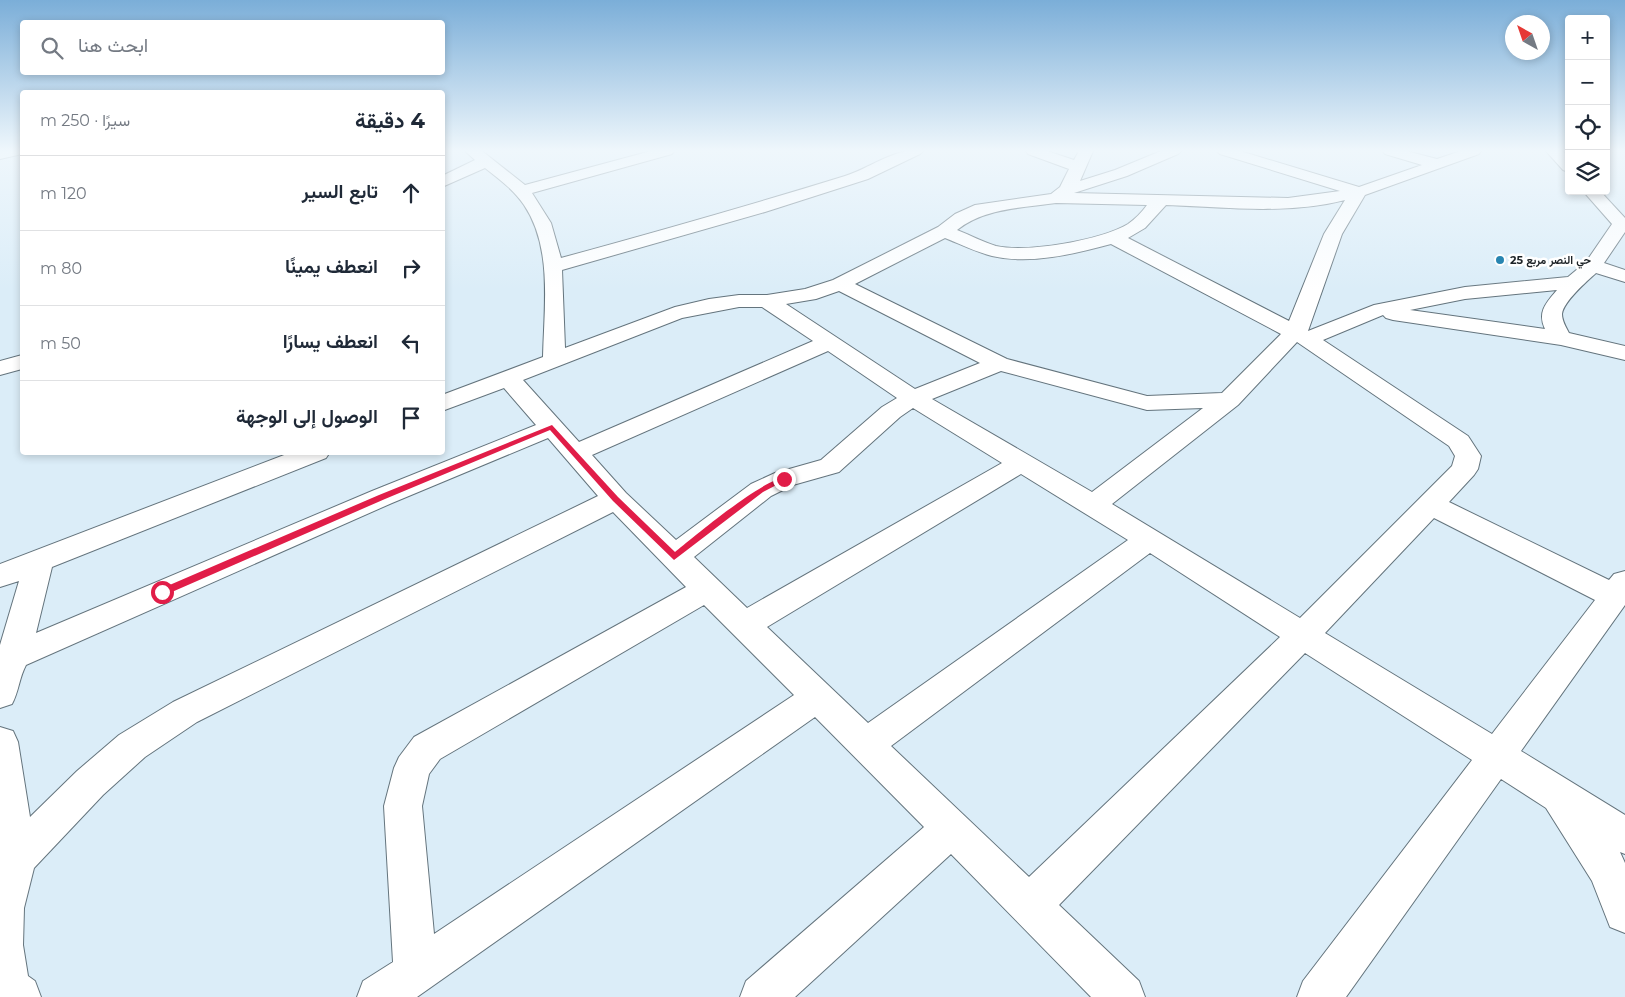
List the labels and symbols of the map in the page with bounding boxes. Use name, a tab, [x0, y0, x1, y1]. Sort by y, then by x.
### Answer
north arrow	[1505, 15, 1550, 60]
place label: حي النصر مربع 25	[1510, 253, 1591, 269]
marker: حي النصر مربع 25	[1494, 254, 1506, 266]
route end	[773, 468, 796, 491]
route start	[151, 581, 174, 604]

